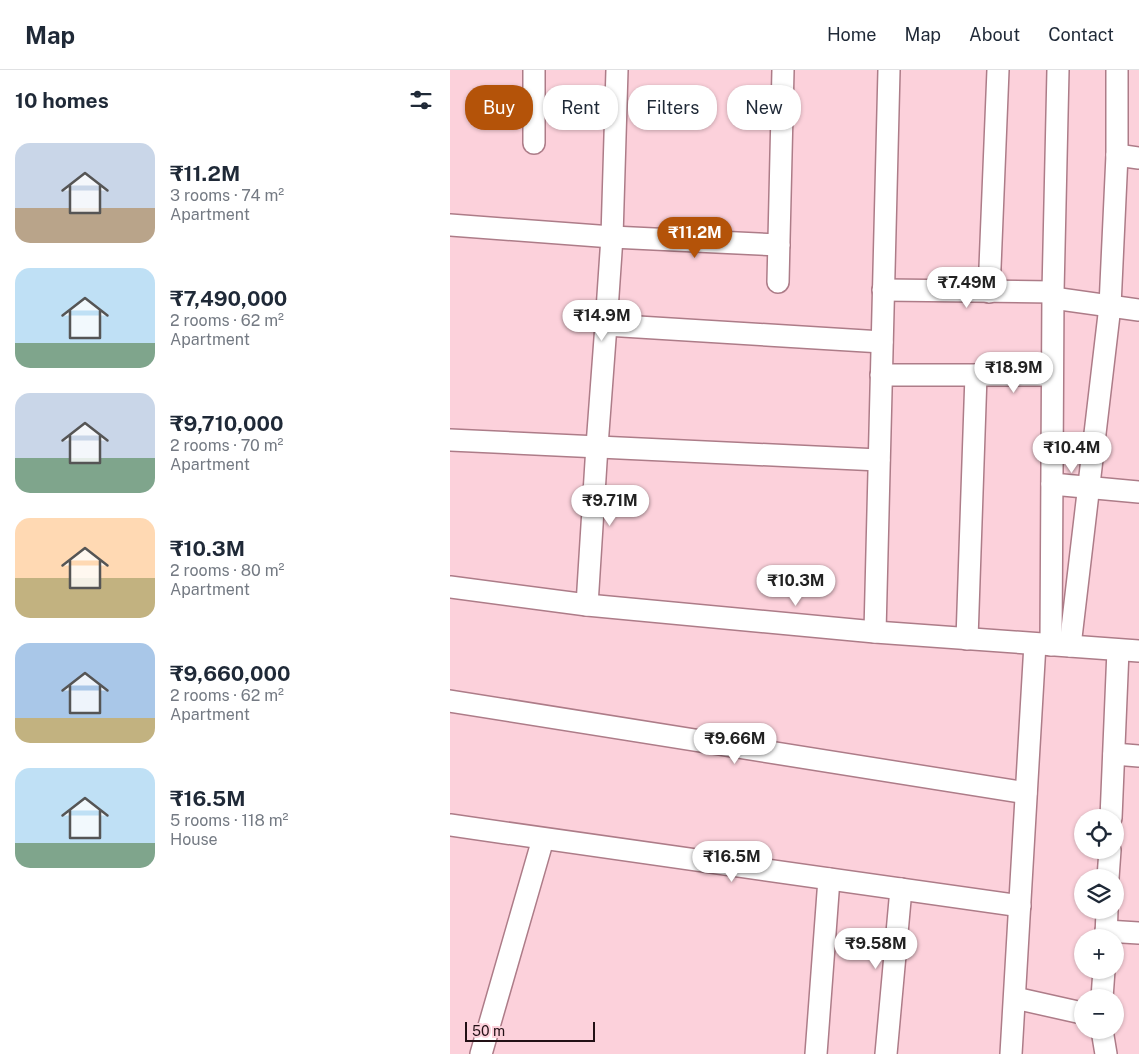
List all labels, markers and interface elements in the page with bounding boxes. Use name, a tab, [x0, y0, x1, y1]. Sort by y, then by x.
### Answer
text: Map	[25, 21, 75, 49]
text: Home	[827, 24, 877, 45]
text: Map	[905, 24, 941, 45]
text: About	[969, 24, 1020, 45]
text: Contact	[1048, 24, 1114, 45]
chip: Buy	[465, 85, 533, 130]
chip: Rent	[543, 85, 618, 130]
chip: Filters	[628, 85, 717, 130]
chip: New	[727, 85, 801, 130]
icon: filters	[407, 86, 435, 114]
text: 10 homes	[15, 88, 109, 113]
text: ₹11.2M	[170, 161, 240, 186]
icon: home	[55, 163, 115, 223]
text: 3 rooms · 74 m²	[170, 186, 284, 205]
text: Apartment	[170, 205, 250, 224]
pin: ₹11.2M	[654, 216, 736, 259]
text: ₹11.2M	[668, 223, 722, 242]
pin: ₹7.49M	[926, 266, 1008, 309]
text: ₹7.49M	[938, 273, 996, 292]
text: ₹7,490,000	[170, 286, 287, 311]
icon: home	[55, 288, 115, 348]
pin: ₹14.9M	[561, 300, 643, 342]
text: ₹14.9M	[573, 306, 631, 325]
text: 2 rooms · 62 m²	[170, 311, 284, 330]
text: Apartment	[170, 330, 250, 349]
pin: ₹18.9M	[973, 352, 1055, 394]
text: ₹18.9M	[985, 358, 1043, 377]
text: ₹9,710,000	[170, 411, 284, 436]
icon: home	[55, 413, 115, 473]
pin: ₹10.4M	[1031, 432, 1113, 474]
text: 2 rooms · 70 m²	[170, 436, 283, 455]
text: ₹10.4M	[1044, 438, 1100, 457]
text: Apartment	[170, 455, 250, 474]
pin: ₹9.71M	[569, 484, 651, 527]
text: ₹9.71M	[582, 491, 638, 510]
text: ₹10.3M	[170, 536, 245, 561]
icon: home	[55, 538, 115, 598]
text: 2 rooms · 80 m²	[170, 561, 284, 580]
pin: ₹10.3M	[755, 564, 837, 607]
text: ₹10.3M	[767, 571, 825, 590]
text: Apartment	[170, 580, 250, 599]
text: ₹9,660,000	[170, 661, 291, 686]
icon: home	[55, 663, 115, 723]
text: 2 rooms · 62 m²	[170, 686, 284, 705]
text: Apartment	[170, 705, 250, 724]
pin: ₹9.66M	[694, 722, 776, 765]
text: ₹9.66M	[705, 729, 765, 748]
text: ₹16.5M	[170, 786, 245, 811]
icon: home	[55, 788, 115, 848]
map controls	[1074, 809, 1124, 1039]
button: locate	[1074, 809, 1124, 859]
text: 5 rooms · 118 m²	[170, 811, 289, 830]
text: House	[170, 830, 218, 849]
pin: ₹16.5M	[691, 840, 773, 883]
text: ₹16.5M	[703, 847, 761, 866]
button: layers	[1074, 869, 1124, 919]
pin: ₹9.58M	[835, 928, 917, 970]
button: +	[1074, 929, 1124, 979]
text: ₹9.58M	[845, 934, 907, 953]
button: −	[1074, 989, 1124, 1039]
scale bar	[465, 1019, 595, 1042]
text: 50 m	[472, 1023, 505, 1039]

